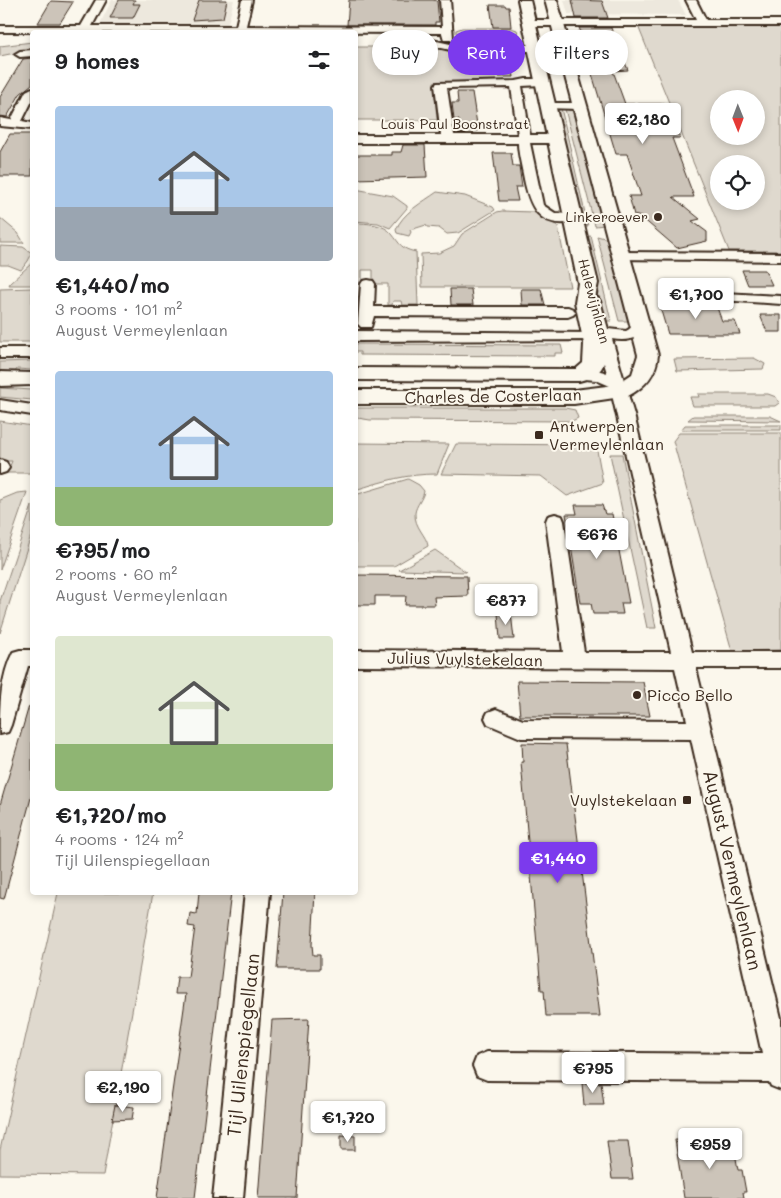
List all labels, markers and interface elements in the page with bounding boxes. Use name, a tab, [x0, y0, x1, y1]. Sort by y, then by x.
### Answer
chip: Buy	[372, 30, 438, 75]
chip: Rent	[448, 30, 525, 75]
chip: Filters	[535, 30, 628, 75]
icon: filters	[305, 46, 333, 74]
text: 9 homes	[55, 47, 140, 74]
north arrow	[710, 90, 765, 145]
map controls	[710, 90, 765, 210]
pin: €2,180	[602, 102, 684, 145]
text: €2,180	[616, 108, 670, 129]
street label: Louis Paul Boonstraat	[381, 114, 529, 133]
icon: home	[149, 138, 239, 228]
button: locate	[710, 155, 765, 210]
place label: Linkeroever	[565, 207, 648, 226]
marker: Linkeroever	[652, 211, 664, 223]
street label: Halewijnlaan	[574, 256, 615, 345]
text: €1,440/mo	[55, 271, 170, 298]
pin: €1,700	[655, 278, 737, 320]
text: €1,700	[669, 283, 723, 304]
text: 3 rooms · 101 m²	[55, 298, 182, 319]
text: August Vermeylenlaan	[55, 319, 228, 340]
street label: Charles de Costerlaan	[404, 383, 582, 408]
icon: home	[149, 403, 239, 493]
place label: Antwerpen Vermeylenlaan	[549, 415, 664, 454]
marker: Antwerpen Vermeylenlaan	[533, 429, 545, 441]
pin: €676	[567, 518, 627, 560]
text: €676	[576, 523, 618, 544]
text: €795/mo	[55, 536, 150, 563]
text: 2 rooms · 60 m²	[55, 563, 177, 584]
text: August Vermeylenlaan	[55, 584, 228, 605]
pin: €877	[476, 584, 536, 626]
text: €877	[486, 589, 526, 610]
street label: Julius Vuylstekelaan	[387, 647, 543, 670]
icon: home	[149, 668, 239, 758]
place label: Picco Bello	[647, 684, 732, 705]
marker: Picco Bello	[631, 689, 643, 701]
street label: August Vermeylenlaan	[698, 767, 769, 973]
place label: Vuylstekelaan	[570, 789, 677, 810]
marker: Vuylstekelaan	[681, 794, 693, 806]
text: €1,720/mo	[55, 801, 166, 828]
text: 4 rooms · 124 m²	[55, 828, 184, 849]
pin: €1,440	[517, 842, 599, 884]
text: €1,440	[530, 847, 586, 868]
text: Tijl Uilenspiegellaan	[55, 849, 210, 870]
street label: Tijl Uilenspiegellaan	[220, 952, 265, 1138]
pin: €795	[563, 1052, 623, 1094]
text: €795	[573, 1057, 613, 1078]
pin: €2,190	[82, 1070, 164, 1113]
text: €2,190	[96, 1076, 150, 1097]
pin: €1,720	[307, 1100, 389, 1143]
text: €1,720	[321, 1106, 375, 1127]
pin: €959	[680, 1128, 740, 1170]
text: €959	[689, 1133, 731, 1154]

